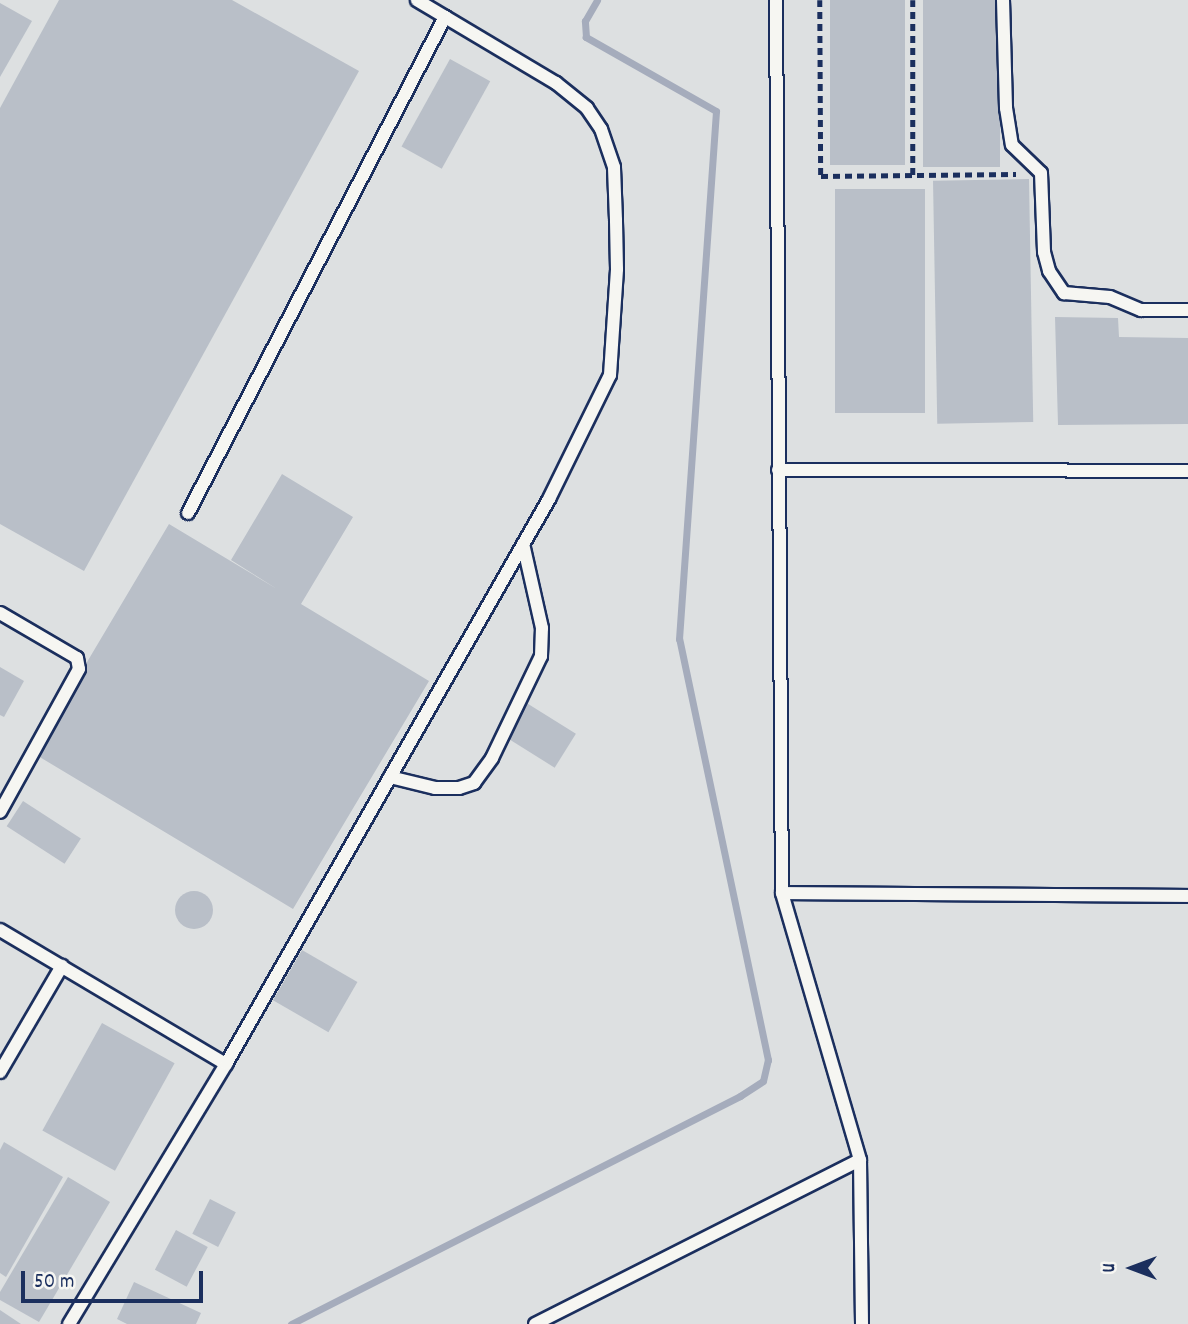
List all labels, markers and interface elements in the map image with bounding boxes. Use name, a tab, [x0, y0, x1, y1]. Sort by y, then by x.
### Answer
north arrow	[1097, 1233, 1167, 1303]
scale bar	[24, 1258, 206, 1302]
text: U	[1097, 1263, 1124, 1273]
text: 50 m	[34, 1268, 74, 1298]

